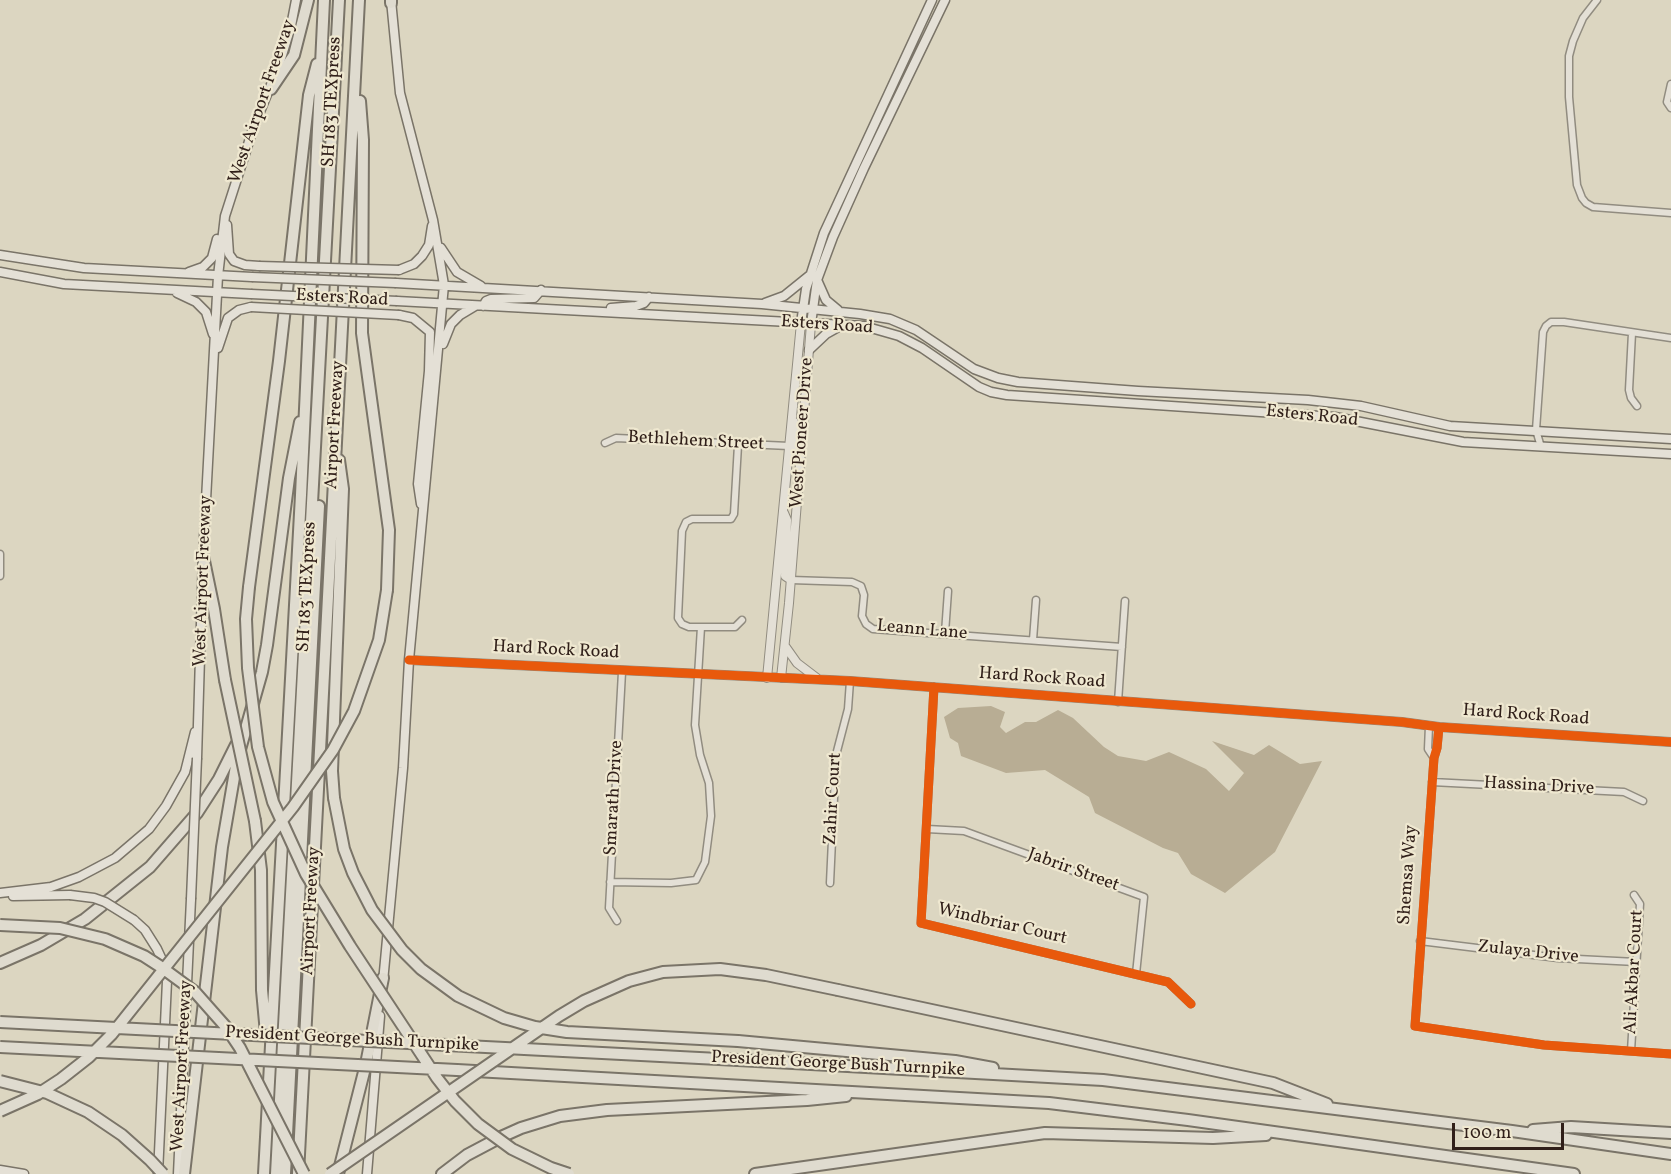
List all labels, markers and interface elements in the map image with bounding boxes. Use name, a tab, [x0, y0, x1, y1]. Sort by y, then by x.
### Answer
street label: West Airport Freeway	[225, 17, 301, 187]
street label: SH 183 TEXpress	[319, 36, 347, 168]
street label: Esters Road	[295, 286, 389, 312]
street label: Esters Road	[780, 312, 874, 340]
street label: West Pioneer Drive	[787, 357, 819, 509]
street label: Airport Freeway	[322, 360, 350, 490]
street label: Esters Road	[1265, 401, 1359, 433]
street label: Bethlehem Street	[627, 428, 765, 456]
street label: West Airport Freeway	[190, 495, 218, 667]
street label: SH 183 TEXpress	[294, 521, 322, 653]
street label: Leann Lane	[876, 616, 968, 646]
street label: Hard Rock Road	[492, 637, 620, 665]
street label: Hard Rock Road	[978, 664, 1106, 694]
street label: Hard Rock Road	[1462, 701, 1590, 731]
street label: Smarath Drive	[601, 740, 629, 856]
street label: Zahir Court	[821, 752, 847, 846]
street label: Hassina Drive	[1483, 773, 1595, 801]
street label: Shemsa Way	[1395, 824, 1423, 926]
street label: Jabrir Street	[1024, 844, 1122, 898]
street label: Airport Freeway	[298, 846, 326, 976]
street label: Windbriar Court	[935, 900, 1069, 950]
street label: Ali Akbar Court	[1621, 909, 1649, 1035]
street label: Zulaya Drive	[1476, 937, 1580, 969]
street label: West Airport Freeway	[168, 980, 198, 1152]
street label: President George Bush Turnpike	[224, 1023, 480, 1057]
street label: President George Bush Turnpike	[710, 1048, 966, 1082]
scale bar	[1455, 1111, 1568, 1149]
text: 100 m	[1463, 1121, 1512, 1146]

